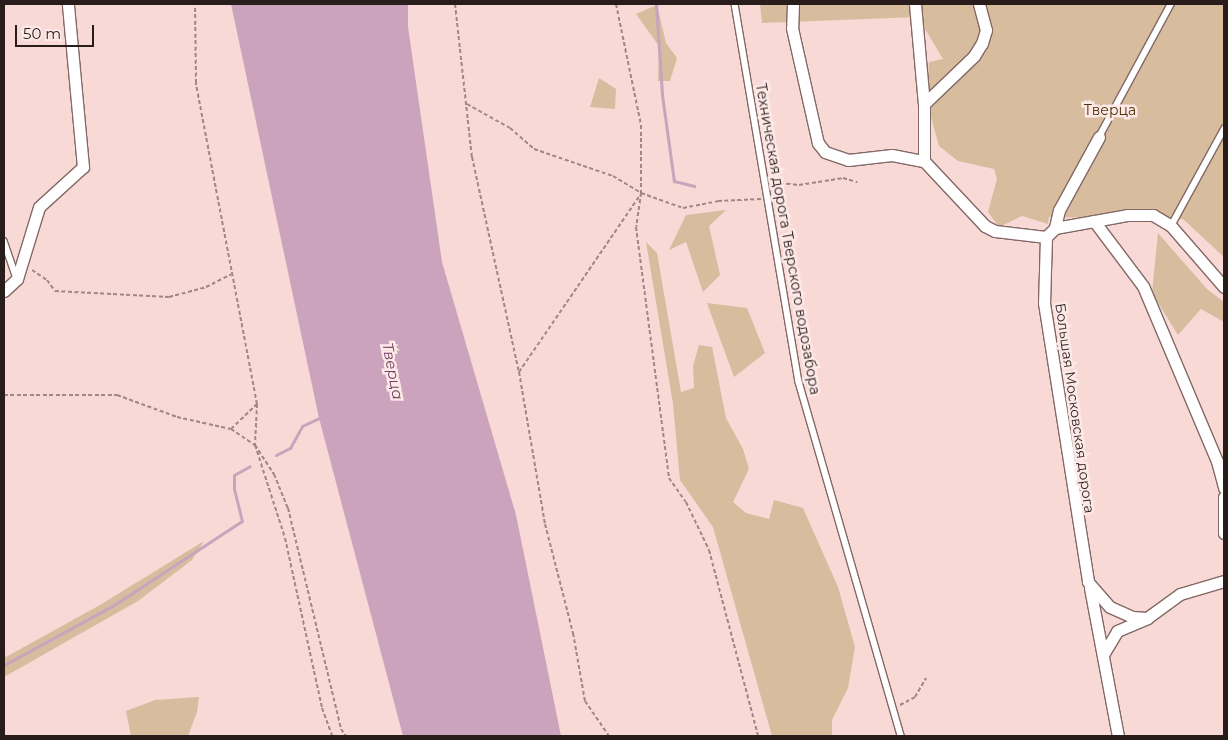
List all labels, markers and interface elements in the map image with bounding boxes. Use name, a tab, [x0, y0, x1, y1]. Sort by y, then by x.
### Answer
scale bar	[18, 15, 96, 47]
text: 50 m	[23, 24, 61, 43]
street label: Техническая дорога Тверского водозабора	[752, 82, 824, 396]
park label: Тверца	[1084, 102, 1136, 118]
street label: Большая Московская дорога	[1052, 302, 1098, 514]
water label: Тверца	[379, 341, 407, 401]

